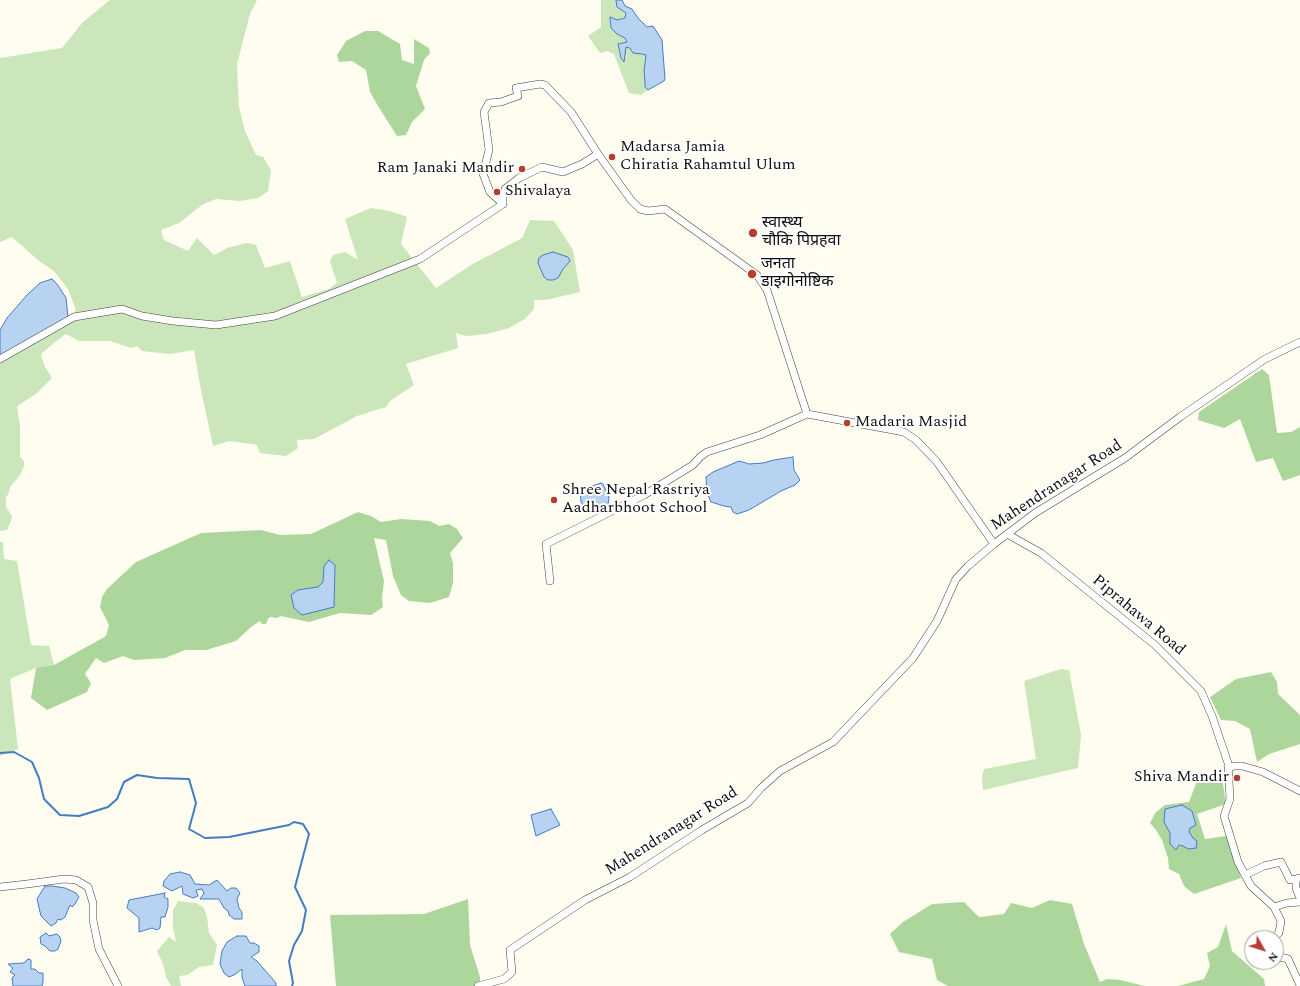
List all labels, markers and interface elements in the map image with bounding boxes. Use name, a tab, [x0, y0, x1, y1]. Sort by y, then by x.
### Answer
place label: Madarsa Jamia Chiratia Rahamtul Ulum	[620, 138, 796, 176]
marker: Madarsa Jamia Chiratia Rahamtul Ulum	[607, 152, 617, 162]
place label: Ram Janaki Mandir	[377, 159, 514, 179]
marker: Ram Janaki Mandir	[517, 164, 527, 174]
place label: Shivalaya	[505, 182, 571, 202]
marker: Shivalaya	[492, 187, 502, 197]
place label: स्वास्थ्य चाैकि पिप्रहवा	[762, 214, 841, 252]
marker: स्वास्थ्य चाैकि पिप्रहवा	[747, 227, 759, 239]
place label: जनता डाइगोनोष्टिक	[761, 255, 834, 293]
marker: जनता डाइगोनोष्टिक	[746, 268, 758, 280]
place label: Madaria Masjid	[855, 413, 967, 433]
marker: Madaria Masjid	[842, 418, 852, 428]
street label: Mahendranagar Road	[988, 436, 1126, 536]
place label: Shree Nepal Rastriya Aadharbhoot School	[562, 481, 710, 519]
marker: Shree Nepal Rastriya Aadharbhoot School	[549, 495, 559, 505]
street label: Piprahawa Road	[1088, 572, 1188, 660]
place label: Shiva Mandir	[1134, 768, 1229, 788]
marker: Shiva Mandir	[1232, 773, 1242, 783]
street label: Mahendranagar Road	[602, 783, 742, 881]
north arrow	[1244, 930, 1284, 970]
text: N	[1264, 948, 1282, 966]

